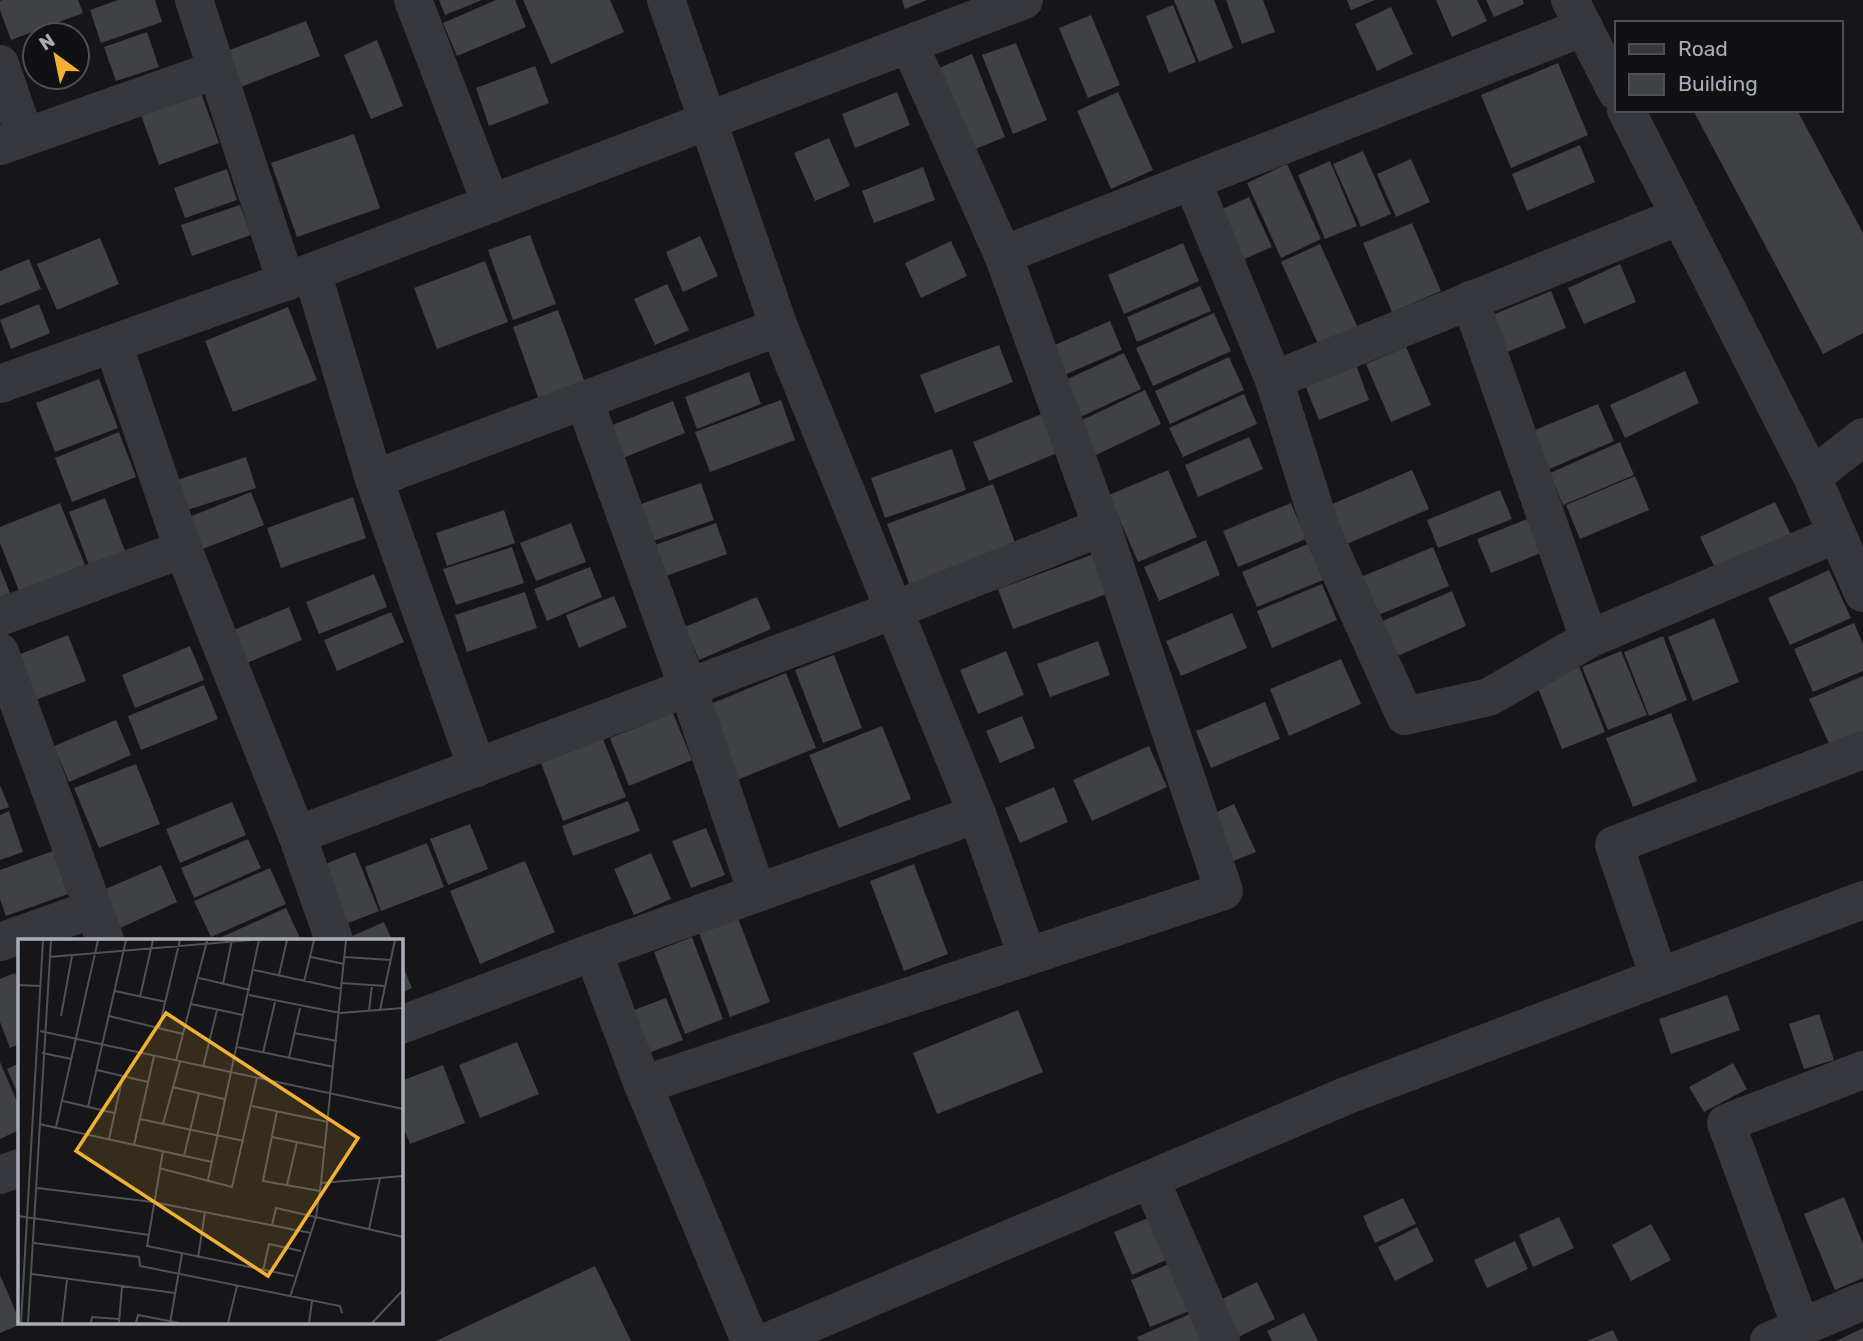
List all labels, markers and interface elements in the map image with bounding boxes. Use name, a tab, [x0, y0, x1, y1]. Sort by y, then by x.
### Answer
north arrow	[21, 21, 91, 91]
legend	[1615, 21, 1842, 112]
text: N	[35, 29, 59, 56]
text: Road	[1678, 36, 1728, 61]
text: Building	[1678, 71, 1758, 96]
inset map	[18, 939, 402, 1324]

